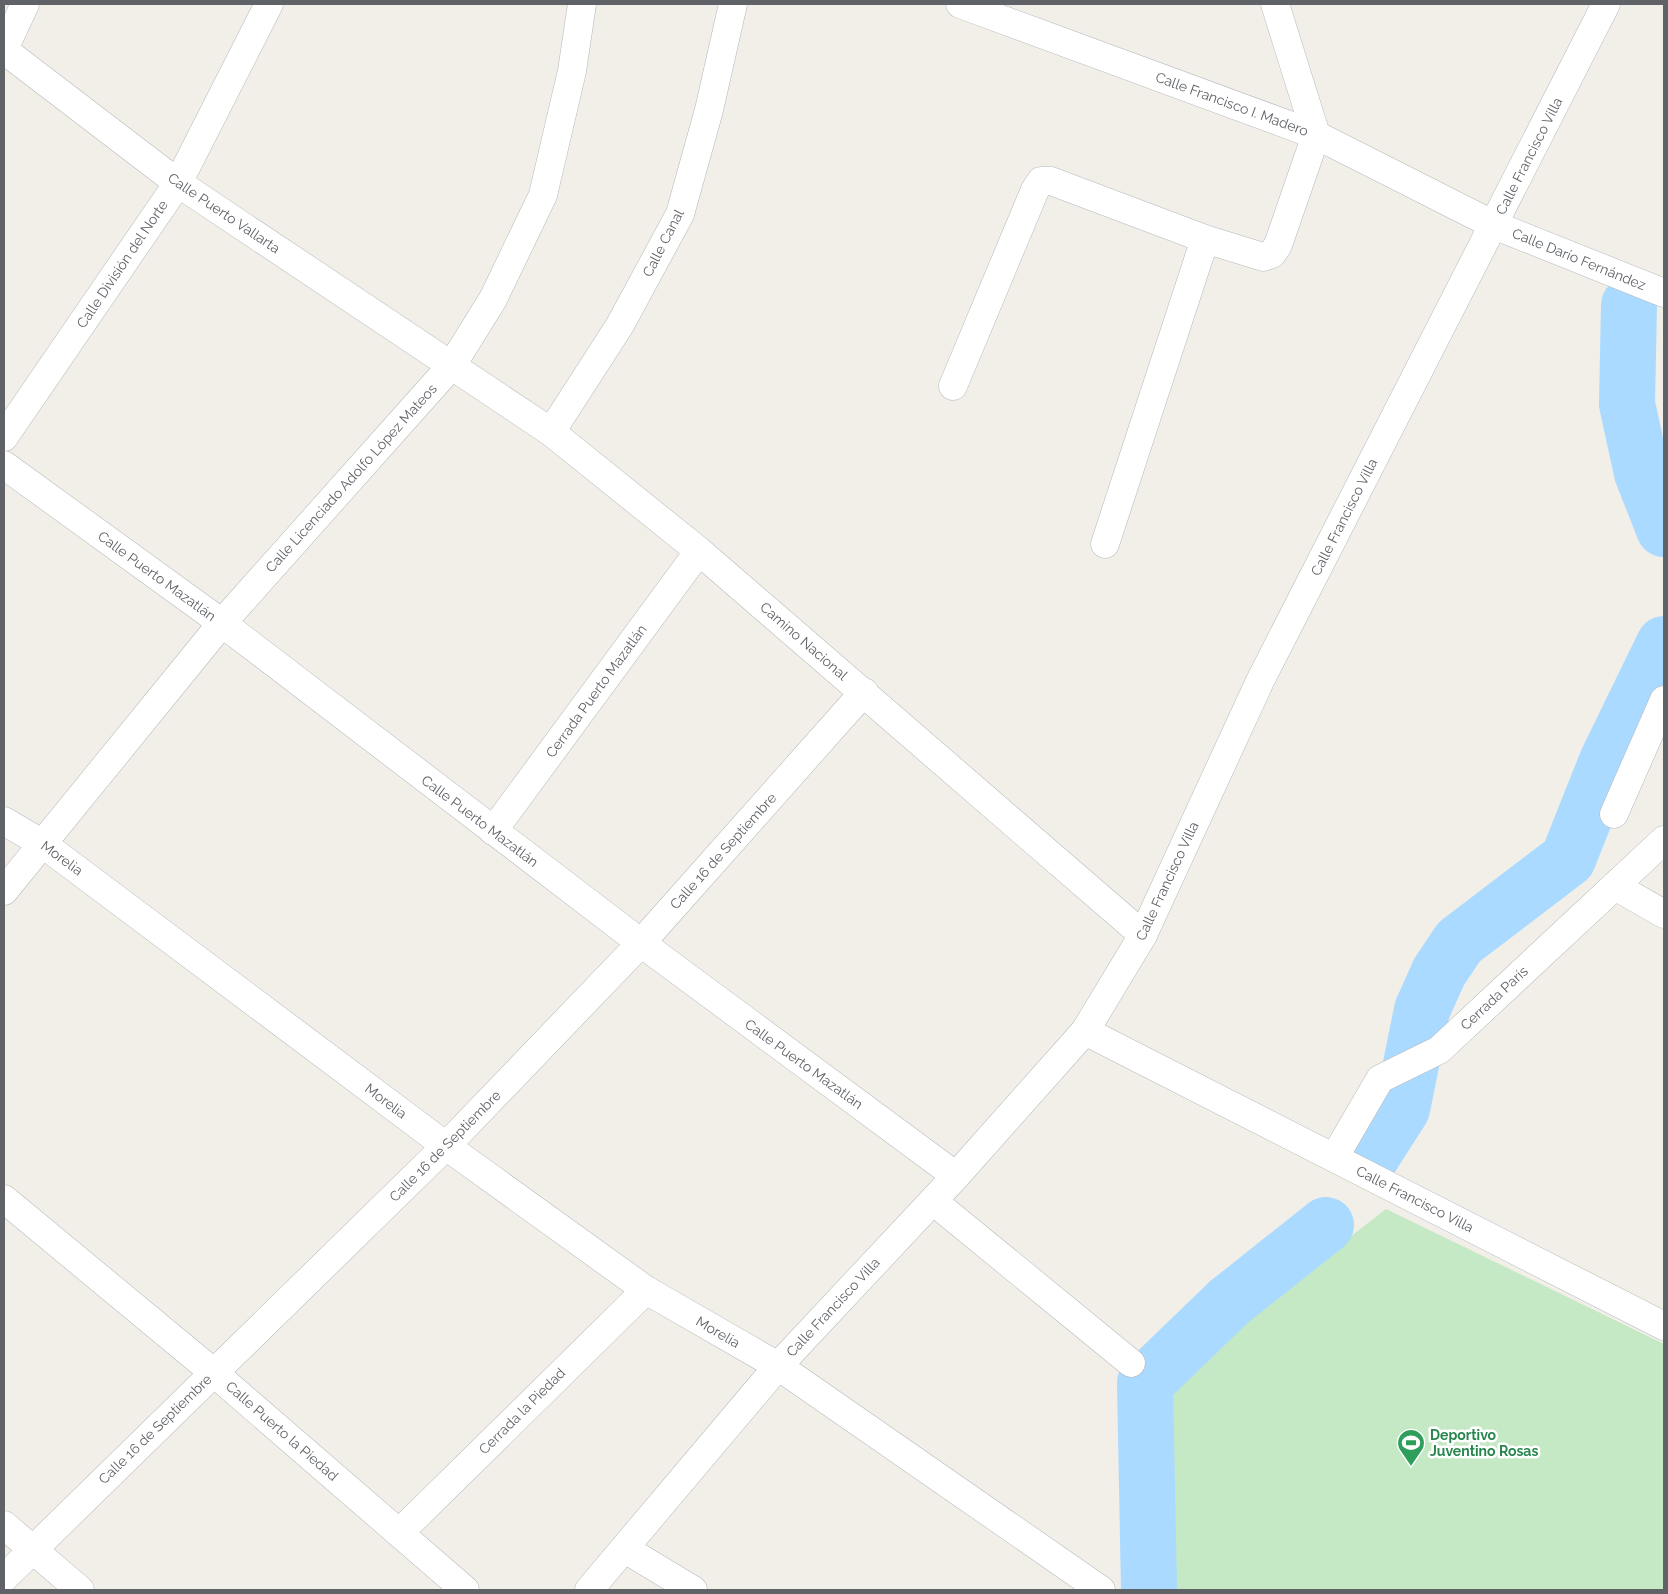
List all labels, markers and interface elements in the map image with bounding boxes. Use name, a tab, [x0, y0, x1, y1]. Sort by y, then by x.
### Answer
street label: Calle Francisco I. Madero	[1153, 69, 1311, 139]
street label: Calle Francisco Villa	[1493, 95, 1565, 217]
street label: Calle Puerto Vallarta	[165, 170, 283, 256]
street label: Calle División del Norte	[73, 197, 171, 331]
street label: Calle Canal	[639, 206, 687, 279]
street label: Calle Darío Fernández	[1510, 225, 1648, 293]
street label: Calle Licenciado Adolfo López Mateos	[262, 380, 440, 576]
street label: Calle Francisco Villa	[1308, 456, 1380, 578]
street label: Calle Puerto Mazatlán	[95, 528, 219, 624]
street label: Camino Nacional	[757, 599, 851, 683]
street label: Cerrada Puerto Mazatlán	[542, 621, 650, 761]
street label: Calle Puerto Mazatlán	[419, 772, 541, 870]
street label: Calle 16 de Septiembre	[667, 790, 779, 912]
street label: Calle Francisco Villa	[1132, 819, 1202, 943]
street label: Morelia	[38, 837, 86, 879]
street label: Cerrada París	[1457, 963, 1531, 1033]
street label: Calle Puerto Mazatlán	[742, 1016, 866, 1112]
street label: Morelia	[362, 1080, 410, 1122]
street label: Calle 16 de Septiembre	[386, 1087, 504, 1205]
street label: Calle Francisco Villa	[1354, 1163, 1476, 1235]
street label: Calle Francisco Villa	[783, 1254, 883, 1360]
street label: Morelia	[693, 1313, 743, 1351]
street label: Cerrada la Piedad	[476, 1365, 568, 1457]
street label: Calle 16 de Septiembre	[95, 1371, 215, 1487]
street label: Calle Puerto la Piedad	[223, 1378, 341, 1484]
place label: Deportivo Juventino Rosas	[1430, 1427, 1538, 1459]
sports icon: Deportivo Juventino Rosas	[1396, 1428, 1426, 1467]

